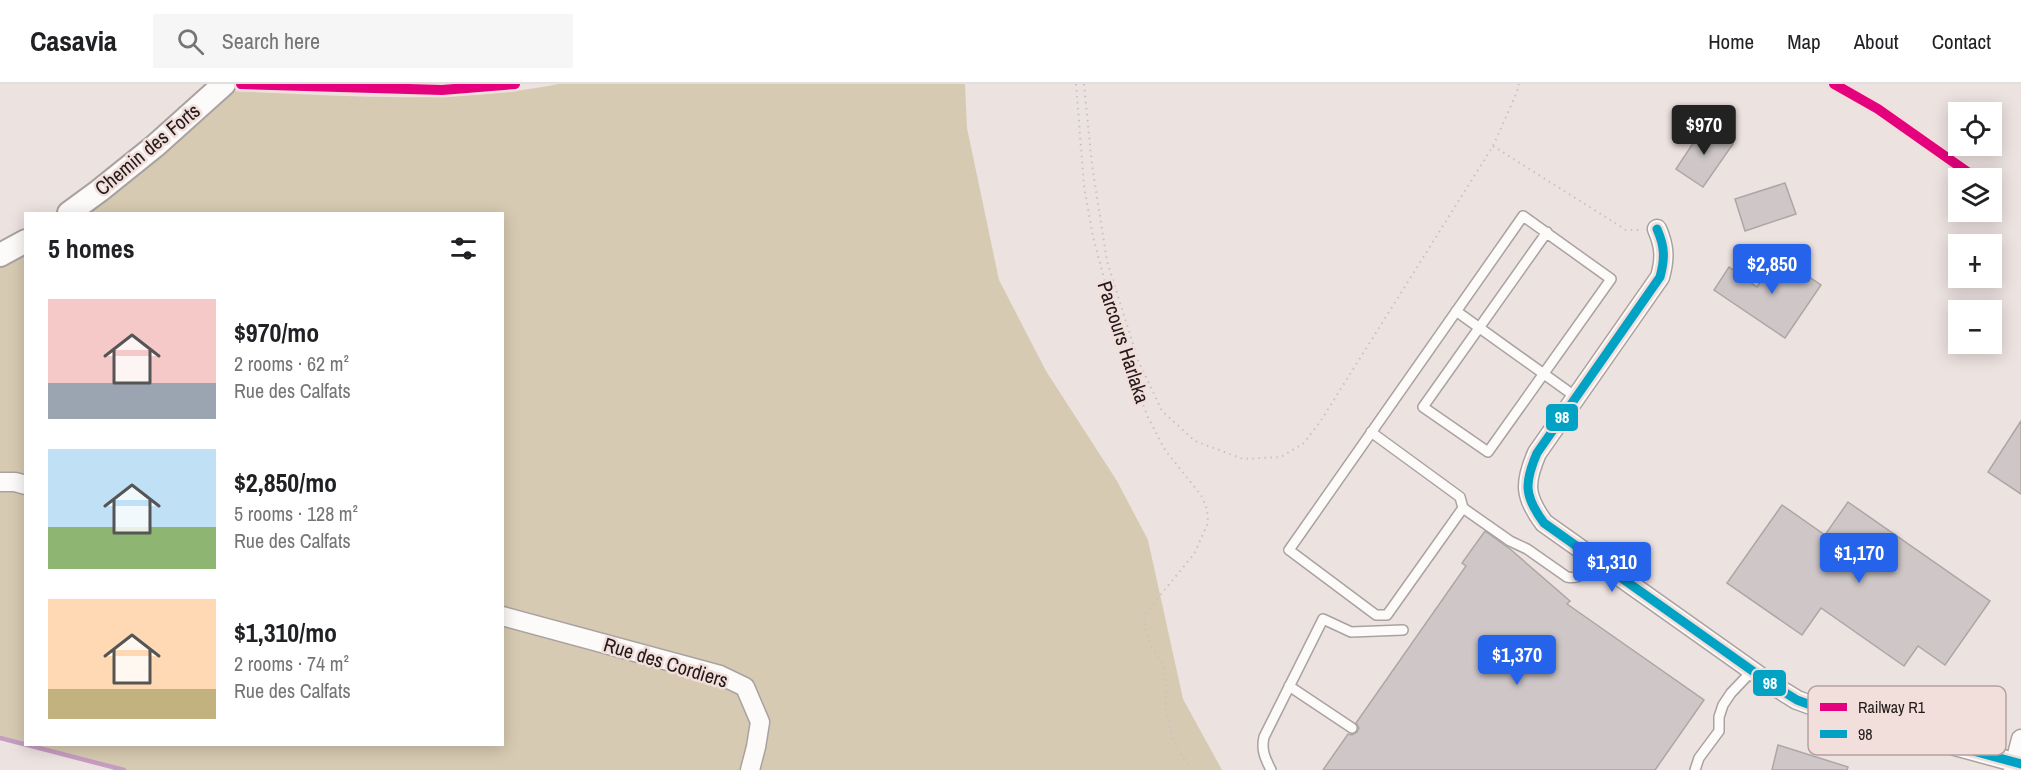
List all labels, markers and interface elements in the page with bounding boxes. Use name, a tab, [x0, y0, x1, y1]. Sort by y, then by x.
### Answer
search box	[153, 14, 573, 68]
text: Casavia	[30, 22, 117, 60]
icon: search	[174, 25, 207, 58]
text: Search here	[222, 26, 320, 56]
text: Home	[1708, 27, 1754, 56]
text: Map	[1787, 27, 1821, 56]
text: About	[1854, 27, 1899, 56]
text: Contact	[1932, 27, 1991, 56]
street label: Chemin des Forts	[89, 97, 205, 201]
map controls	[1948, 102, 2002, 354]
button: locate	[1948, 102, 2002, 156]
pin: $970	[1668, 105, 1740, 156]
text: $970	[1686, 111, 1722, 138]
button: layers	[1948, 168, 2002, 222]
text: 5 homes	[48, 231, 135, 266]
icon: filters	[447, 232, 480, 265]
button: +	[1948, 234, 2002, 288]
pin: $2,850	[1723, 244, 1821, 295]
text: $2,850	[1747, 250, 1797, 277]
street label: Parcours Harlaka	[1092, 278, 1156, 406]
button: −	[1948, 300, 2002, 354]
text: $970/mo	[234, 315, 319, 350]
icon: home	[96, 323, 168, 395]
text: 2 rooms · 62 m²	[234, 350, 349, 377]
text: Rue des Calfats	[234, 377, 351, 404]
line badge: 98	[1545, 403, 1579, 432]
text: 98	[1555, 406, 1569, 428]
text: $2,850/mo	[234, 465, 337, 500]
icon: home	[96, 473, 168, 545]
text: 5 rooms · 128 m²	[234, 500, 358, 527]
text: Rue des Calfats	[234, 527, 351, 554]
pin: $1,170	[1810, 533, 1908, 584]
text: $1,170	[1834, 539, 1884, 566]
pin: $1,310	[1563, 542, 1661, 593]
text: $1,310	[1587, 548, 1637, 575]
text: $1,310/mo	[234, 615, 337, 650]
icon: home	[96, 623, 168, 695]
street label: Rue des Cordiers	[601, 630, 731, 694]
pin: $1,370	[1468, 635, 1566, 686]
text: $1,370	[1492, 641, 1542, 668]
text: 2 rooms · 74 m²	[234, 650, 349, 677]
line badge: 98	[1752, 669, 1787, 697]
text: 98	[1763, 672, 1777, 694]
text: Rue des Calfats	[234, 677, 351, 704]
legend	[1808, 686, 2006, 755]
text: Railway R1	[1858, 696, 1926, 718]
text: 98	[1858, 723, 1873, 745]

